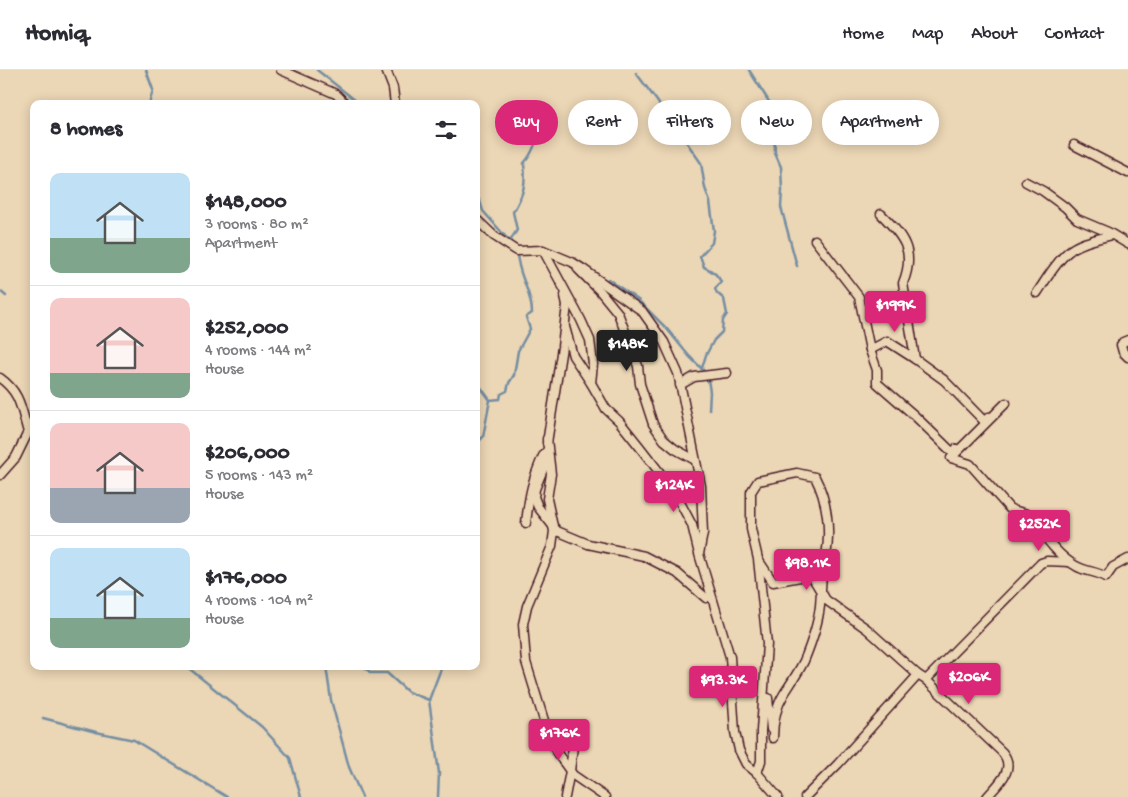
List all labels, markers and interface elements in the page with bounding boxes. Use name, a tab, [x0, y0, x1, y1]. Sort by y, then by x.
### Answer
text: Homiq	[25, 20, 88, 49]
text: Home	[842, 24, 884, 45]
text: Map	[912, 24, 943, 45]
text: About	[971, 24, 1017, 45]
text: Contact	[1045, 24, 1103, 45]
chip: Buy	[495, 100, 558, 145]
chip: Rent	[568, 100, 638, 145]
chip: Filters	[648, 100, 731, 145]
chip: New	[741, 100, 812, 145]
chip: Apartment	[822, 100, 939, 145]
icon: filters	[432, 116, 460, 144]
text: 8 homes	[50, 118, 122, 143]
text: $148,000	[205, 191, 287, 216]
icon: home	[90, 193, 150, 253]
text: 3 rooms · 80 m²	[205, 216, 309, 235]
text: Apartment	[205, 235, 277, 254]
pin: $199K	[860, 290, 930, 333]
text: $199K	[876, 297, 914, 316]
text: $252,000	[205, 317, 288, 342]
icon: home	[90, 318, 150, 378]
pin: $148K	[592, 330, 662, 372]
text: $148K	[608, 336, 646, 355]
text: 4 rooms · 144 m²	[205, 342, 312, 361]
text: House	[205, 361, 244, 380]
text: $206,000	[205, 442, 290, 467]
icon: home	[90, 443, 150, 503]
text: 5 rooms · 143 m²	[205, 467, 313, 486]
pin: $124K	[639, 470, 709, 513]
text: $124K	[655, 477, 693, 496]
text: House	[205, 486, 244, 505]
pin: $252K	[1004, 510, 1074, 552]
text: $252K	[1019, 516, 1059, 535]
pin: $98.1K	[766, 548, 848, 591]
text: $98.1K	[785, 555, 829, 574]
text: $176,000	[205, 567, 287, 592]
icon: home	[90, 568, 150, 628]
text: 4 rooms · 104 m²	[205, 592, 313, 611]
text: House	[205, 611, 244, 630]
pin: $206K	[934, 662, 1004, 705]
pin: $93.3K	[682, 666, 764, 708]
text: $206K	[948, 669, 990, 688]
text: $93.3K	[700, 672, 746, 691]
pin: $176K	[524, 718, 594, 761]
text: $176K	[540, 725, 578, 744]

